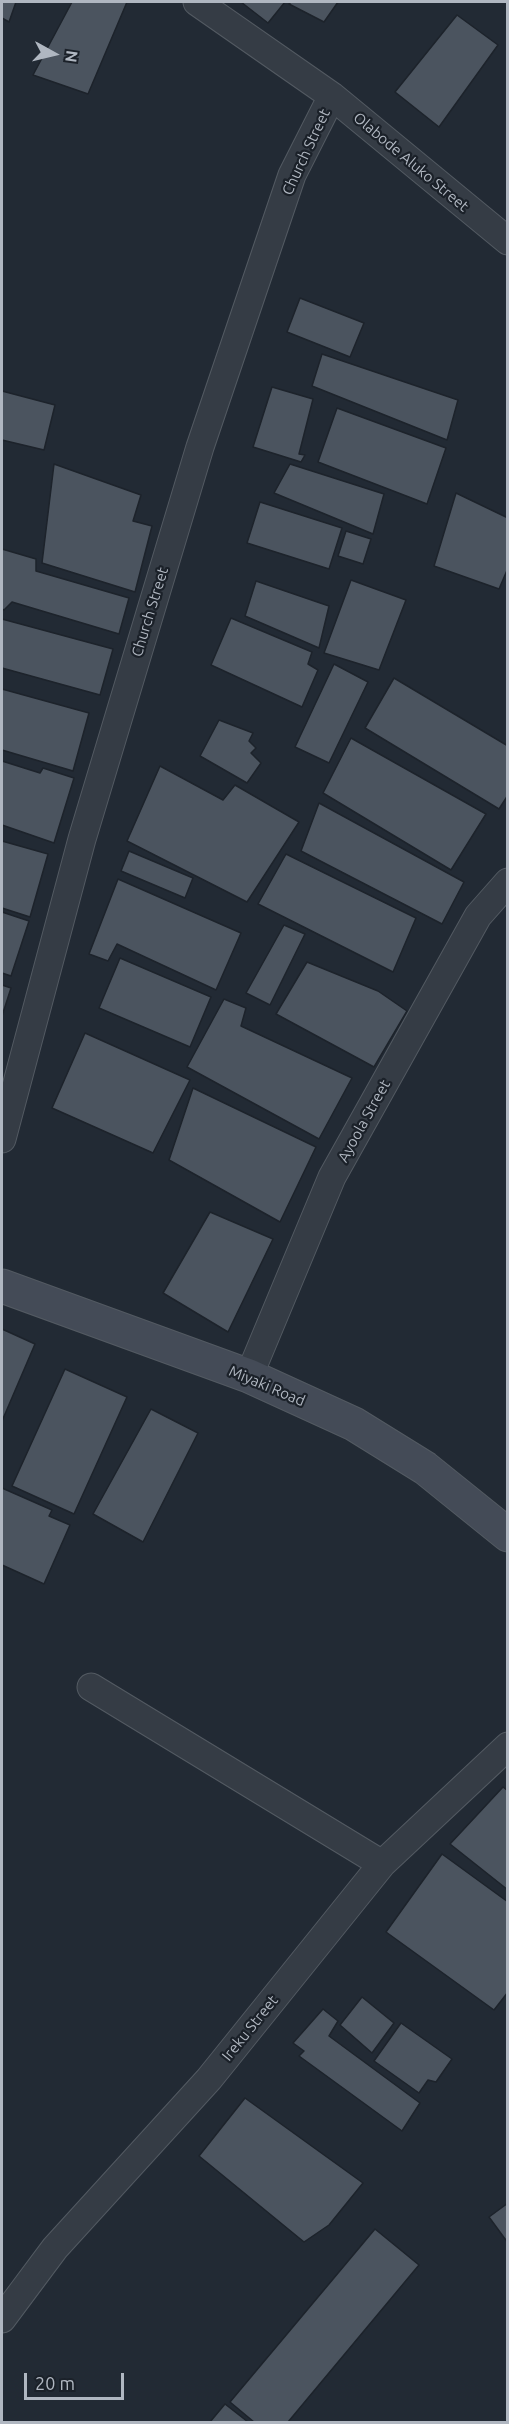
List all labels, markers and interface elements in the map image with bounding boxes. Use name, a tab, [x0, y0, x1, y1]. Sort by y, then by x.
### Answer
north arrow	[24, 24, 84, 84]
text: N	[62, 49, 82, 64]
street label: Church Street	[278, 106, 334, 198]
street label: Olabode Aluko Street	[350, 109, 472, 215]
street label: Church Street	[128, 565, 172, 659]
street label: Ayoola Street	[334, 1077, 394, 1165]
street label: Miyaki Road	[226, 1362, 308, 1410]
street label: Ireku Street	[218, 1992, 282, 2064]
scale bar	[27, 2361, 128, 2399]
text: 20 m	[35, 2373, 75, 2393]

